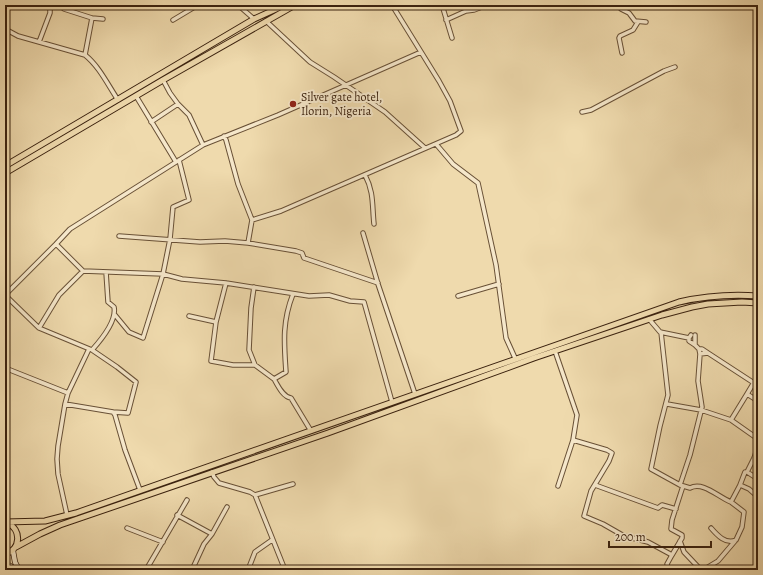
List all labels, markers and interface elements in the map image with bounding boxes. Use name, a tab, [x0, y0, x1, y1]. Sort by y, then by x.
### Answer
place label: Silver gate hotel, Ilorin, Nigeria	[301, 89, 382, 119]
marker: Silver gate hotel, Ilorin, Nigeria	[288, 99, 298, 109]
scale bar	[609, 523, 711, 549]
text: 200 m	[615, 529, 646, 545]

